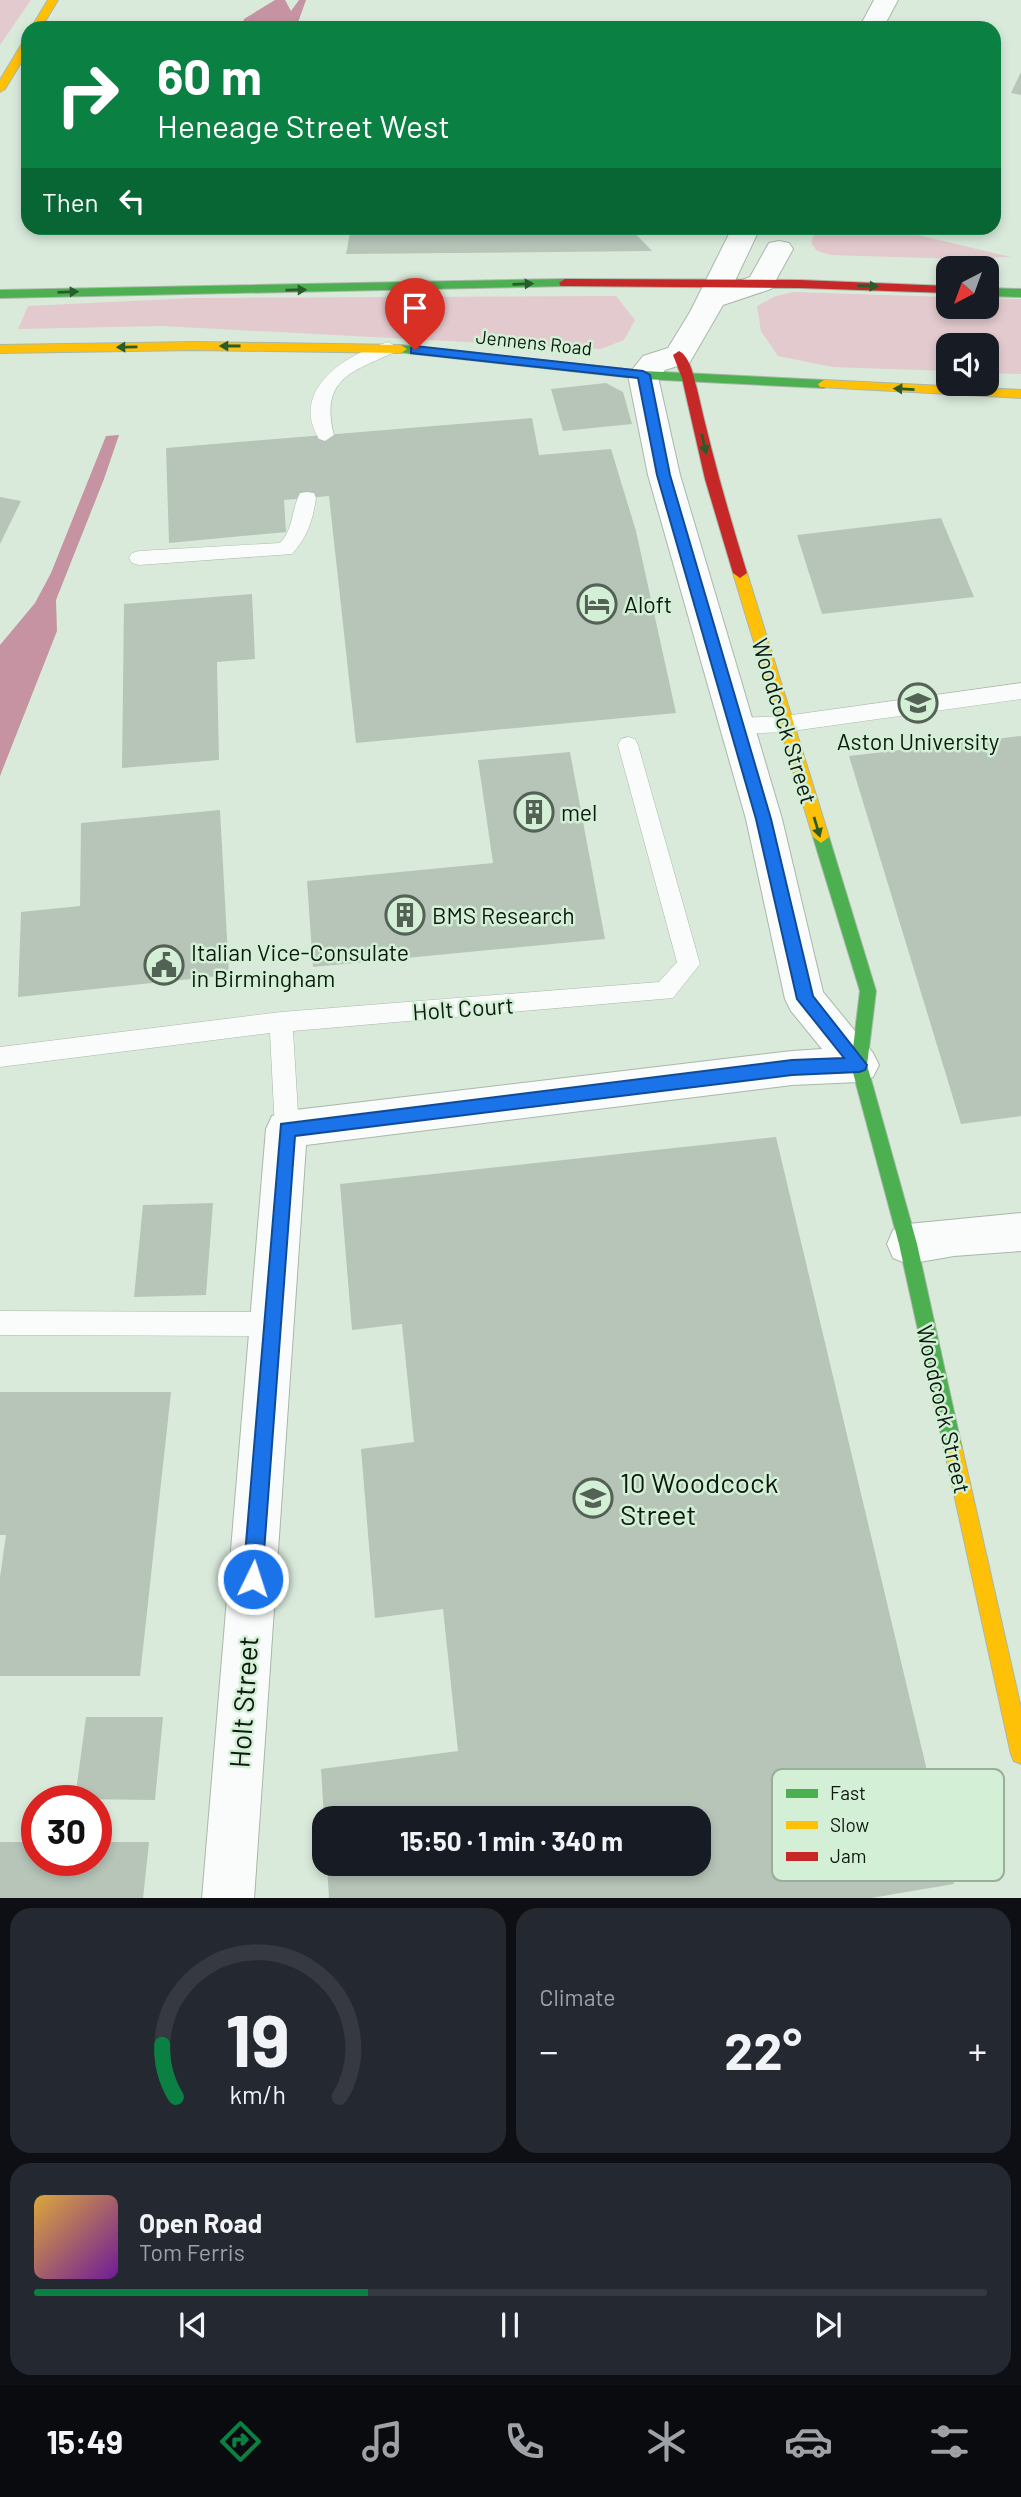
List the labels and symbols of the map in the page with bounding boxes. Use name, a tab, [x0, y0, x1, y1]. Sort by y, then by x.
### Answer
north arrow	[936, 256, 999, 318]
pin	[385, 278, 445, 350]
one-way arrow	[512, 279, 534, 290]
one-way arrow	[857, 281, 879, 292]
one-way arrow	[285, 284, 307, 296]
one-way arrow	[57, 286, 79, 297]
street label: Jennens Road	[475, 324, 593, 360]
one-way arrow	[116, 341, 138, 353]
one-way arrow	[218, 341, 240, 352]
one-way arrow	[893, 383, 915, 394]
one-way arrow	[698, 434, 709, 456]
hotel icon: Aloft	[576, 583, 618, 625]
place label: Aloft	[624, 590, 672, 618]
street label: Woodcock Street	[746, 635, 824, 807]
school or university icon: Aston University	[897, 682, 939, 724]
place label: Aston University	[837, 727, 1000, 755]
building icon: mel	[513, 791, 555, 833]
place label: mel	[561, 798, 597, 826]
one-way arrow	[812, 817, 823, 838]
building icon: BMS Research	[384, 894, 426, 936]
place label: BMS Research	[432, 901, 575, 929]
place label: Italian Vice-Consulate in Birmingham	[191, 938, 409, 992]
public building icon: Italian Vice-Consulate in Birmingham	[143, 944, 185, 986]
street label: Holt Court	[411, 990, 515, 1026]
street label: Woodcock Street	[911, 1322, 977, 1496]
place label: 10 Woodcock Street	[620, 1465, 779, 1531]
school or university icon: 10 Woodcock Street	[572, 1477, 614, 1519]
position arrow	[216, 1542, 290, 1616]
street label: Holt Street	[221, 1635, 265, 1769]
legend	[772, 1769, 1004, 1881]
text: Fast	[830, 1781, 866, 1804]
speed limit sign: 30	[21, 1785, 112, 1876]
text: Slow	[830, 1813, 869, 1836]
text: Jam	[830, 1844, 866, 1867]

